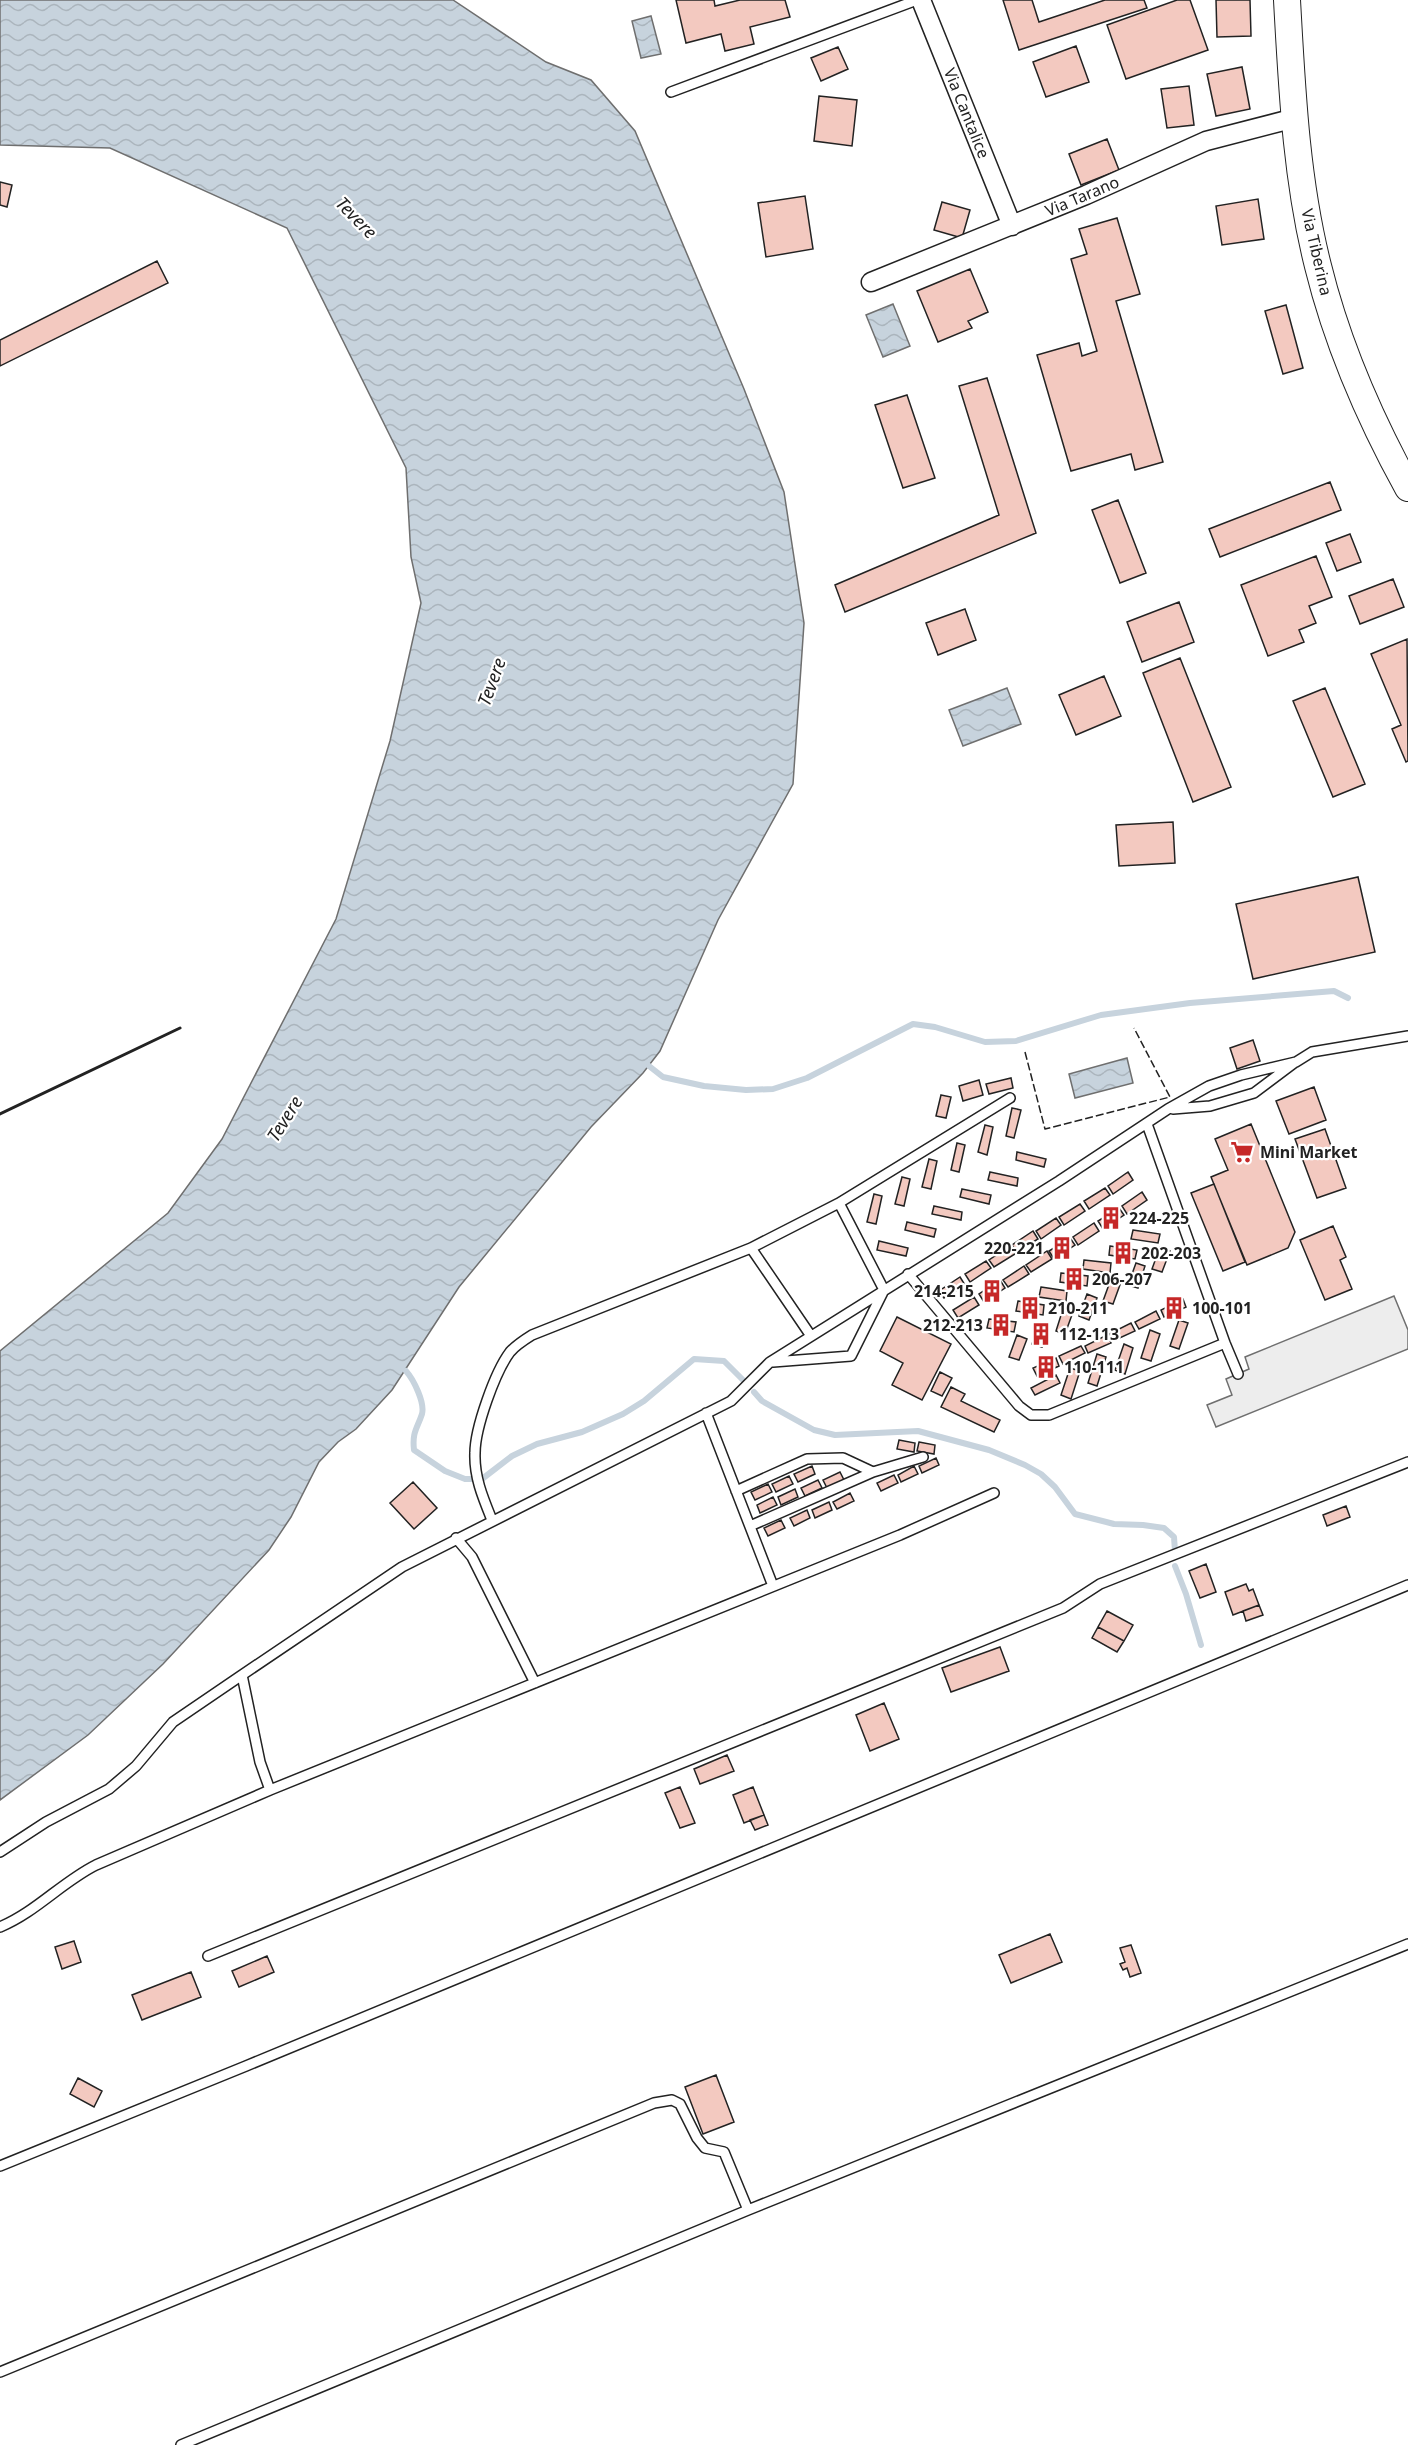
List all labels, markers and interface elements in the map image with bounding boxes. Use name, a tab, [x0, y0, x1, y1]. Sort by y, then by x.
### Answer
street label: Via Cantalice	[939, 65, 995, 161]
street label: Via Tarano	[1042, 171, 1122, 221]
water label: Tevere	[331, 191, 383, 243]
street label: Via Tiberina	[1296, 206, 1338, 298]
water label: Tevere	[471, 654, 511, 709]
water label: Tevere	[261, 1091, 307, 1146]
supermarket icon: Mini Market	[1229, 1139, 1255, 1165]
place label: Mini Market	[1260, 1141, 1358, 1163]
building icon: 224-225	[1098, 1205, 1124, 1231]
place label: 224-225	[1129, 1207, 1189, 1229]
building icon: 220-221	[1049, 1235, 1075, 1261]
place label: 220-221	[984, 1237, 1044, 1259]
building icon: 202-203	[1110, 1240, 1136, 1266]
place label: 202-203	[1141, 1242, 1201, 1264]
building icon: 206-207	[1061, 1266, 1087, 1292]
place label: 206-207	[1092, 1268, 1152, 1290]
building icon: 214-215	[979, 1278, 1005, 1304]
place label: 214-215	[914, 1280, 974, 1302]
building icon: 210-211	[1017, 1295, 1043, 1321]
building icon: 100-101	[1161, 1295, 1187, 1321]
place label: 210-211	[1048, 1297, 1108, 1319]
place label: 100-101	[1192, 1297, 1252, 1319]
building icon: 212-213	[988, 1312, 1014, 1338]
place label: 212-213	[923, 1314, 983, 1336]
building icon: 112-113	[1028, 1321, 1054, 1347]
place label: 112-113	[1059, 1323, 1119, 1345]
building icon: 110-111	[1033, 1354, 1059, 1380]
place label: 110-111	[1064, 1356, 1124, 1378]

